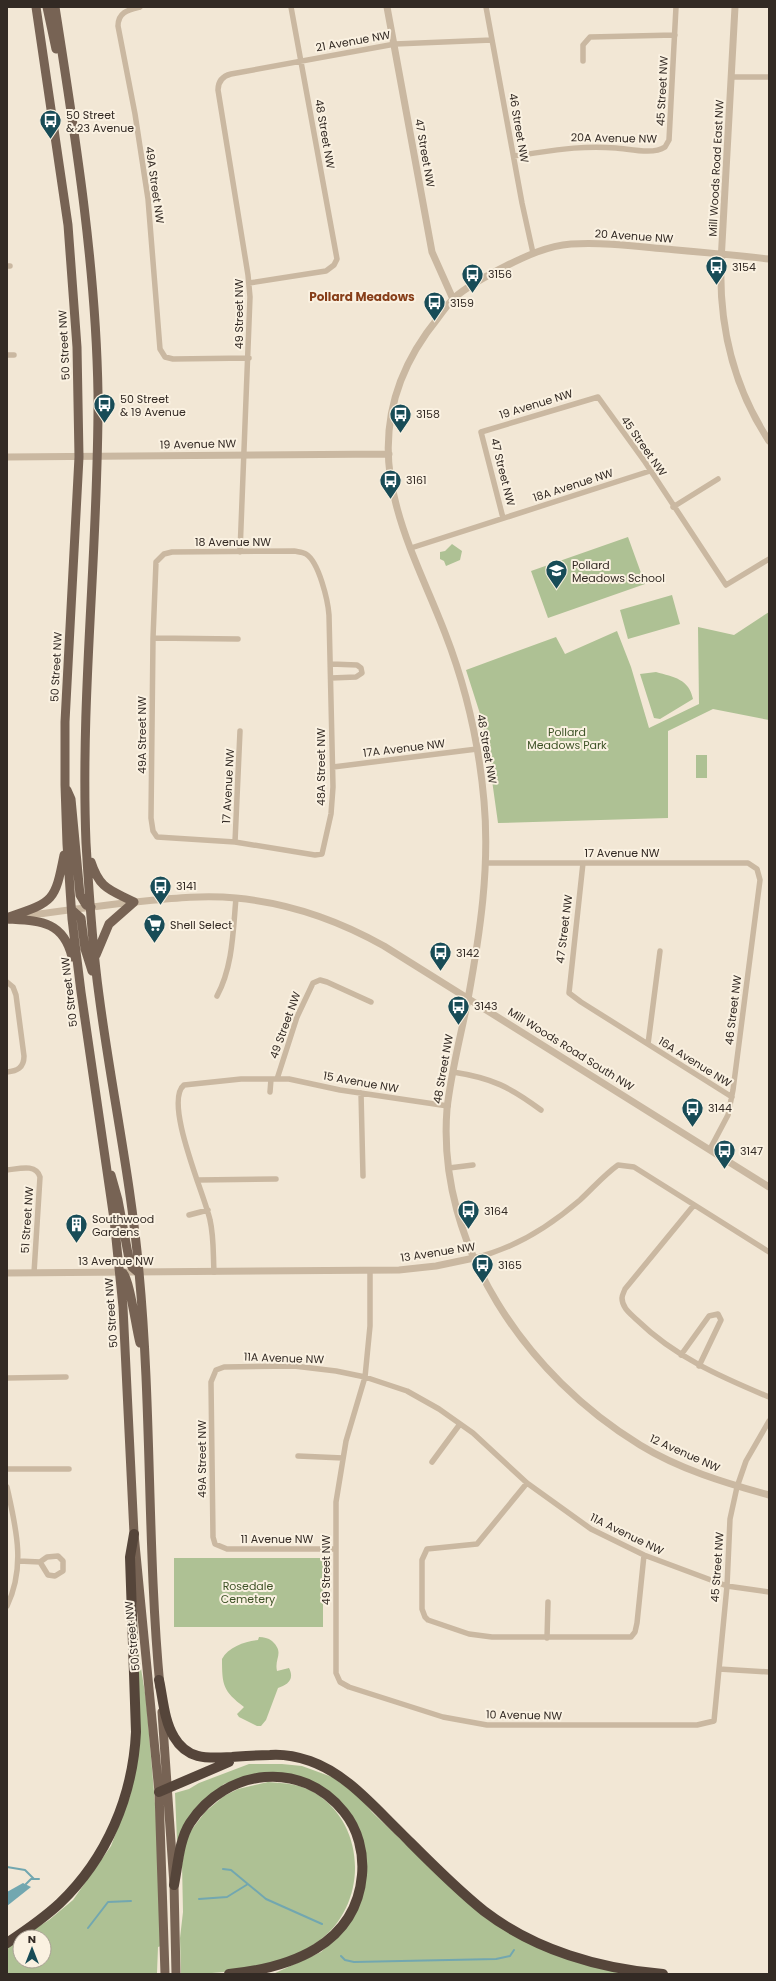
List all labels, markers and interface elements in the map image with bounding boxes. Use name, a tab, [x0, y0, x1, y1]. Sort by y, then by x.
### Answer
street label: 21 Avenue NW	[314, 27, 392, 55]
street label: 45 Street NW	[652, 55, 672, 127]
street label: 46 Street NW	[505, 92, 533, 164]
street label: 48 Street NW	[311, 98, 339, 170]
street label: Mill Woods Road East NW	[704, 99, 728, 237]
place label: 50 Street & 23 Avenue	[66, 107, 134, 136]
bus stop icon: 50 Street & 23 Avenue	[37, 108, 63, 141]
street label: 47 Street NW	[411, 117, 439, 189]
street label: 20A Avenue NW	[571, 129, 658, 147]
street label: 49A Street NW	[142, 145, 168, 225]
street label: 20 Avenue NW	[594, 225, 674, 247]
bus stop icon: 3154	[703, 254, 729, 287]
place label: 3154	[732, 259, 756, 275]
bus stop icon: 3156	[459, 261, 485, 294]
place label: 3156	[488, 266, 512, 282]
street label: 49 Street NW	[231, 279, 247, 349]
district label: Pollard Meadows	[309, 288, 415, 305]
bus stop icon: 3159	[421, 290, 447, 323]
place label: 3159	[450, 295, 474, 311]
street label: 50 Street NW	[54, 309, 74, 381]
street label: 19 Avenue NW	[497, 385, 575, 423]
place label: 50 Street & 19 Avenue	[120, 391, 186, 420]
bus stop icon: 50 Street & 19 Avenue	[91, 392, 117, 425]
bus stop icon: 3158	[387, 401, 413, 434]
place label: 3158	[416, 406, 440, 422]
street label: 45 Street NW	[617, 413, 671, 480]
street label: 19 Avenue NW	[160, 435, 236, 453]
street label: 47 Street NW	[487, 436, 519, 508]
street label: 18A Avenue NW	[531, 464, 615, 506]
bus stop icon: 3161	[378, 467, 404, 500]
place label: 3161	[406, 472, 427, 488]
street label: 18 Avenue NW	[195, 534, 271, 550]
place label: Pollard Meadows School	[572, 557, 665, 586]
school or university icon: Pollard Meadows School	[543, 558, 569, 591]
street label: 50 Street NW	[46, 631, 66, 703]
street label: 49A Street NW	[134, 696, 150, 774]
street label: 48 Street NW	[473, 713, 501, 785]
park label: Pollard Meadows Park	[527, 724, 607, 753]
street label: 48A Street NW	[313, 728, 329, 806]
street label: 17A Avenue NW	[362, 735, 446, 761]
street label: 17 Avenue NW	[218, 748, 238, 824]
street label: 17 Avenue NW	[584, 845, 660, 861]
bus stop icon: 3141	[148, 873, 174, 906]
place label: 3141	[176, 878, 196, 894]
street label: 47 Street NW	[552, 893, 576, 964]
supermarket icon: Shell Select	[141, 912, 167, 945]
place label: Shell Select	[170, 917, 232, 933]
bus stop icon: 3142	[427, 940, 453, 973]
place label: 3142	[456, 945, 479, 961]
street label: 50 Street NW	[57, 956, 81, 1028]
street label: 46 Street NW	[721, 974, 745, 1046]
street label: 49 Street NW	[265, 989, 305, 1061]
bus stop icon: 3143	[445, 993, 471, 1026]
place label: 3143	[474, 998, 497, 1014]
street label: Mill Woods Road South NW	[505, 1004, 637, 1095]
street label: 48 Street NW	[429, 1033, 457, 1105]
street label: 16A Avenue NW	[655, 1033, 735, 1091]
street label: 15 Avenue NW	[322, 1068, 400, 1097]
bus stop icon: 3144	[680, 1095, 706, 1128]
place label: 3144	[708, 1100, 732, 1116]
bus stop icon: 3147	[711, 1138, 737, 1171]
place label: 3147	[740, 1143, 763, 1159]
street label: 51 Street NW	[17, 1186, 37, 1254]
bus stop icon: 3164	[456, 1198, 482, 1231]
place label: 3164	[484, 1203, 508, 1219]
place label: Southwood Gardens	[92, 1211, 154, 1240]
building icon: Southwood Gardens	[64, 1212, 90, 1245]
street label: 13 Avenue NW	[399, 1238, 477, 1266]
bus stop icon: 3165	[470, 1252, 496, 1285]
street label: 13 Avenue NW	[78, 1253, 154, 1269]
place label: 3165	[498, 1257, 522, 1273]
street label: 50 Street NW	[101, 1277, 121, 1349]
street label: 11A Avenue NW	[244, 1349, 325, 1367]
street label: 49A Street NW	[194, 1420, 210, 1498]
street label: 12 Avenue NW	[647, 1430, 723, 1476]
street label: 11A Avenue NW	[587, 1509, 667, 1559]
street label: 11 Avenue NW	[241, 1531, 314, 1547]
street label: 45 Street NW	[707, 1531, 727, 1603]
street label: 49 Street NW	[318, 1535, 334, 1605]
park label: Rosedale Cemetery	[221, 1578, 276, 1607]
street label: 50 Street NW	[120, 1600, 144, 1672]
street label: 10 Avenue NW	[486, 1706, 562, 1724]
north arrow	[12, 1929, 52, 1969]
text: N	[28, 1931, 36, 1947]

